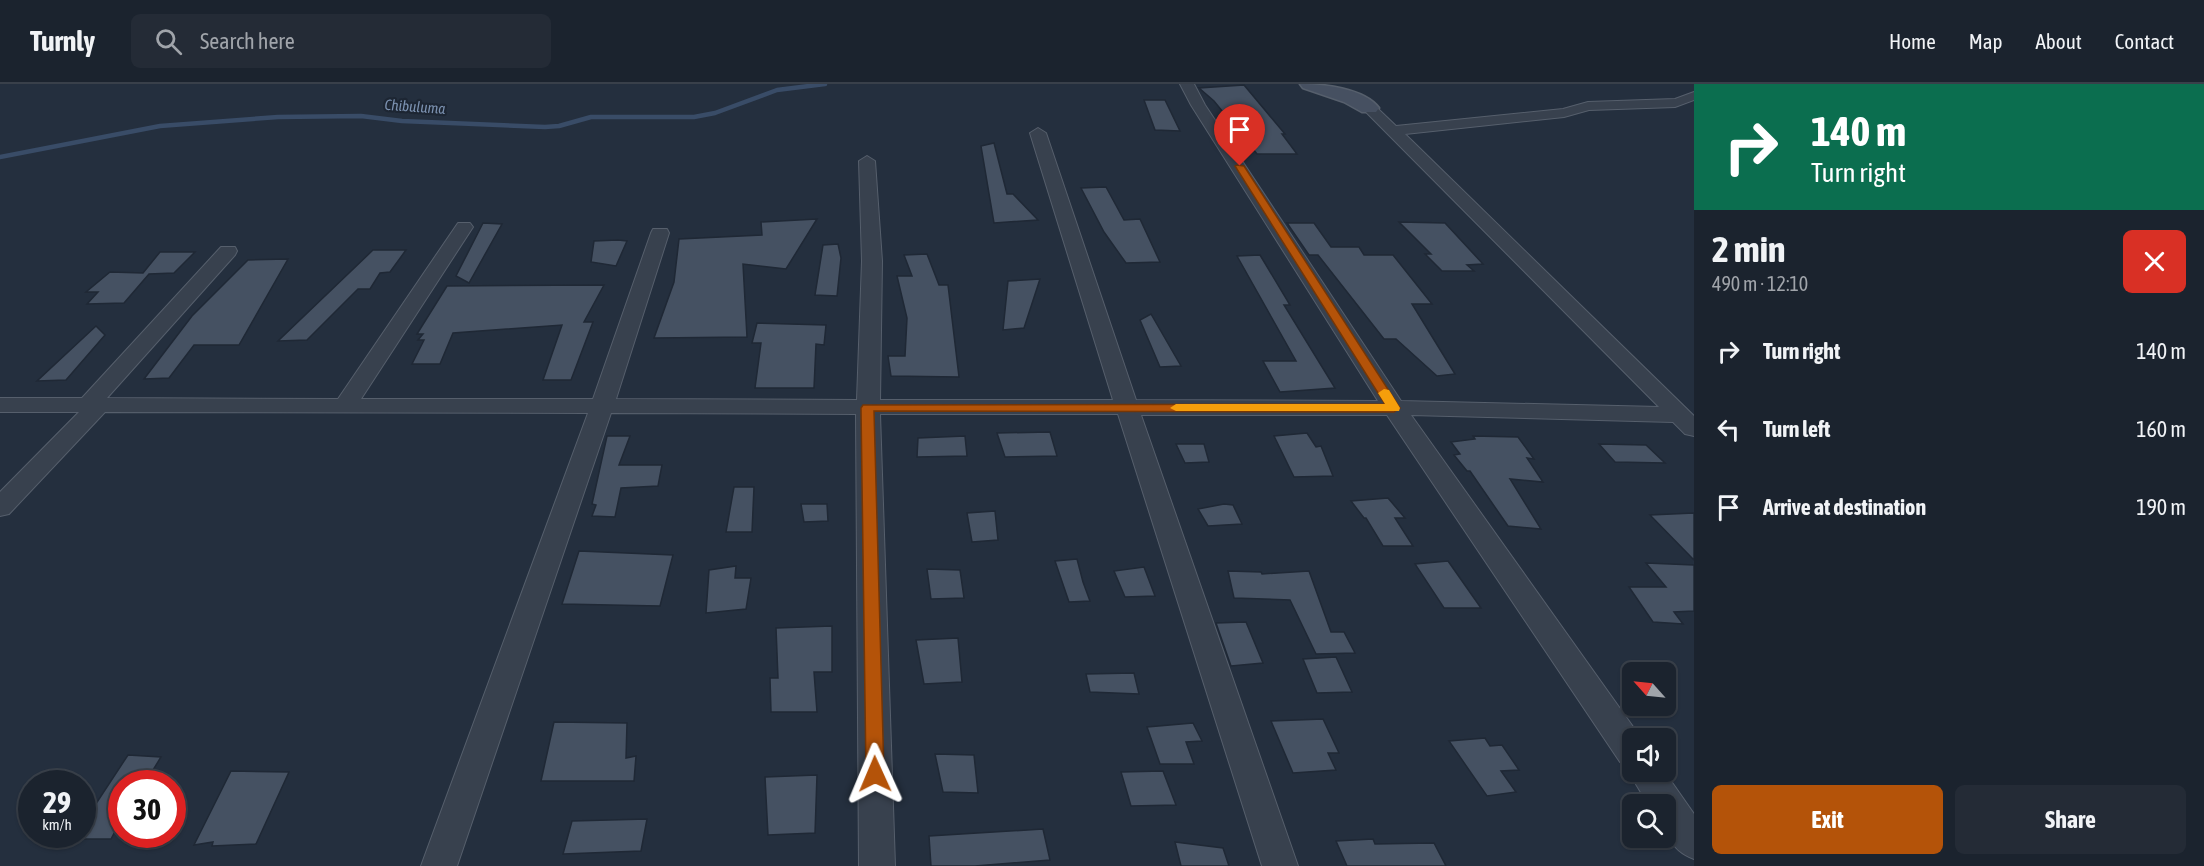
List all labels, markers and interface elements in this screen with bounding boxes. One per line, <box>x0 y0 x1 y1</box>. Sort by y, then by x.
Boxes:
search box <box>131 14 551 68</box>
text: Turnly <box>30 25 95 57</box>
icon: search <box>152 25 185 58</box>
text: Search here <box>200 28 295 54</box>
text: Home <box>1889 29 1936 53</box>
text: Map <box>1969 29 2003 53</box>
text: About <box>2036 29 2082 53</box>
text: Contact <box>2115 29 2174 53</box>
water label: Chibuluma <box>384 96 446 117</box>
pin <box>1214 104 1265 166</box>
text: 140 m <box>1811 107 1906 155</box>
icon: right <box>1712 108 1790 186</box>
icon: arrive <box>1223 113 1256 146</box>
text: Turn right <box>1811 157 1906 188</box>
text: 2 min <box>1712 228 1786 270</box>
button: close <box>2123 230 2186 293</box>
text: 490 m · 12:10 <box>1712 272 1808 295</box>
icon: right <box>1712 335 1745 368</box>
text: Turn right <box>1763 338 1840 364</box>
text: 140 m <box>2136 338 2186 364</box>
icon: left <box>1712 413 1745 446</box>
text: Turn left <box>1763 416 1830 442</box>
text: 160 m <box>2136 416 2186 442</box>
icon: arrive <box>1712 491 1745 524</box>
text: Arrive at destination <box>1763 494 1926 520</box>
text: 190 m <box>2136 494 2186 520</box>
north arrow <box>1622 662 1676 716</box>
map controls <box>1622 662 1676 848</box>
button: sound <box>1622 728 1676 782</box>
position arrow <box>843 742 907 806</box>
speed limit sign: 30 <box>108 770 186 848</box>
text: 29 <box>43 785 71 819</box>
button: Exit <box>1712 785 1943 854</box>
button: Share <box>1955 785 2186 854</box>
button: search <box>1622 794 1676 848</box>
text: km/h <box>42 816 72 833</box>

